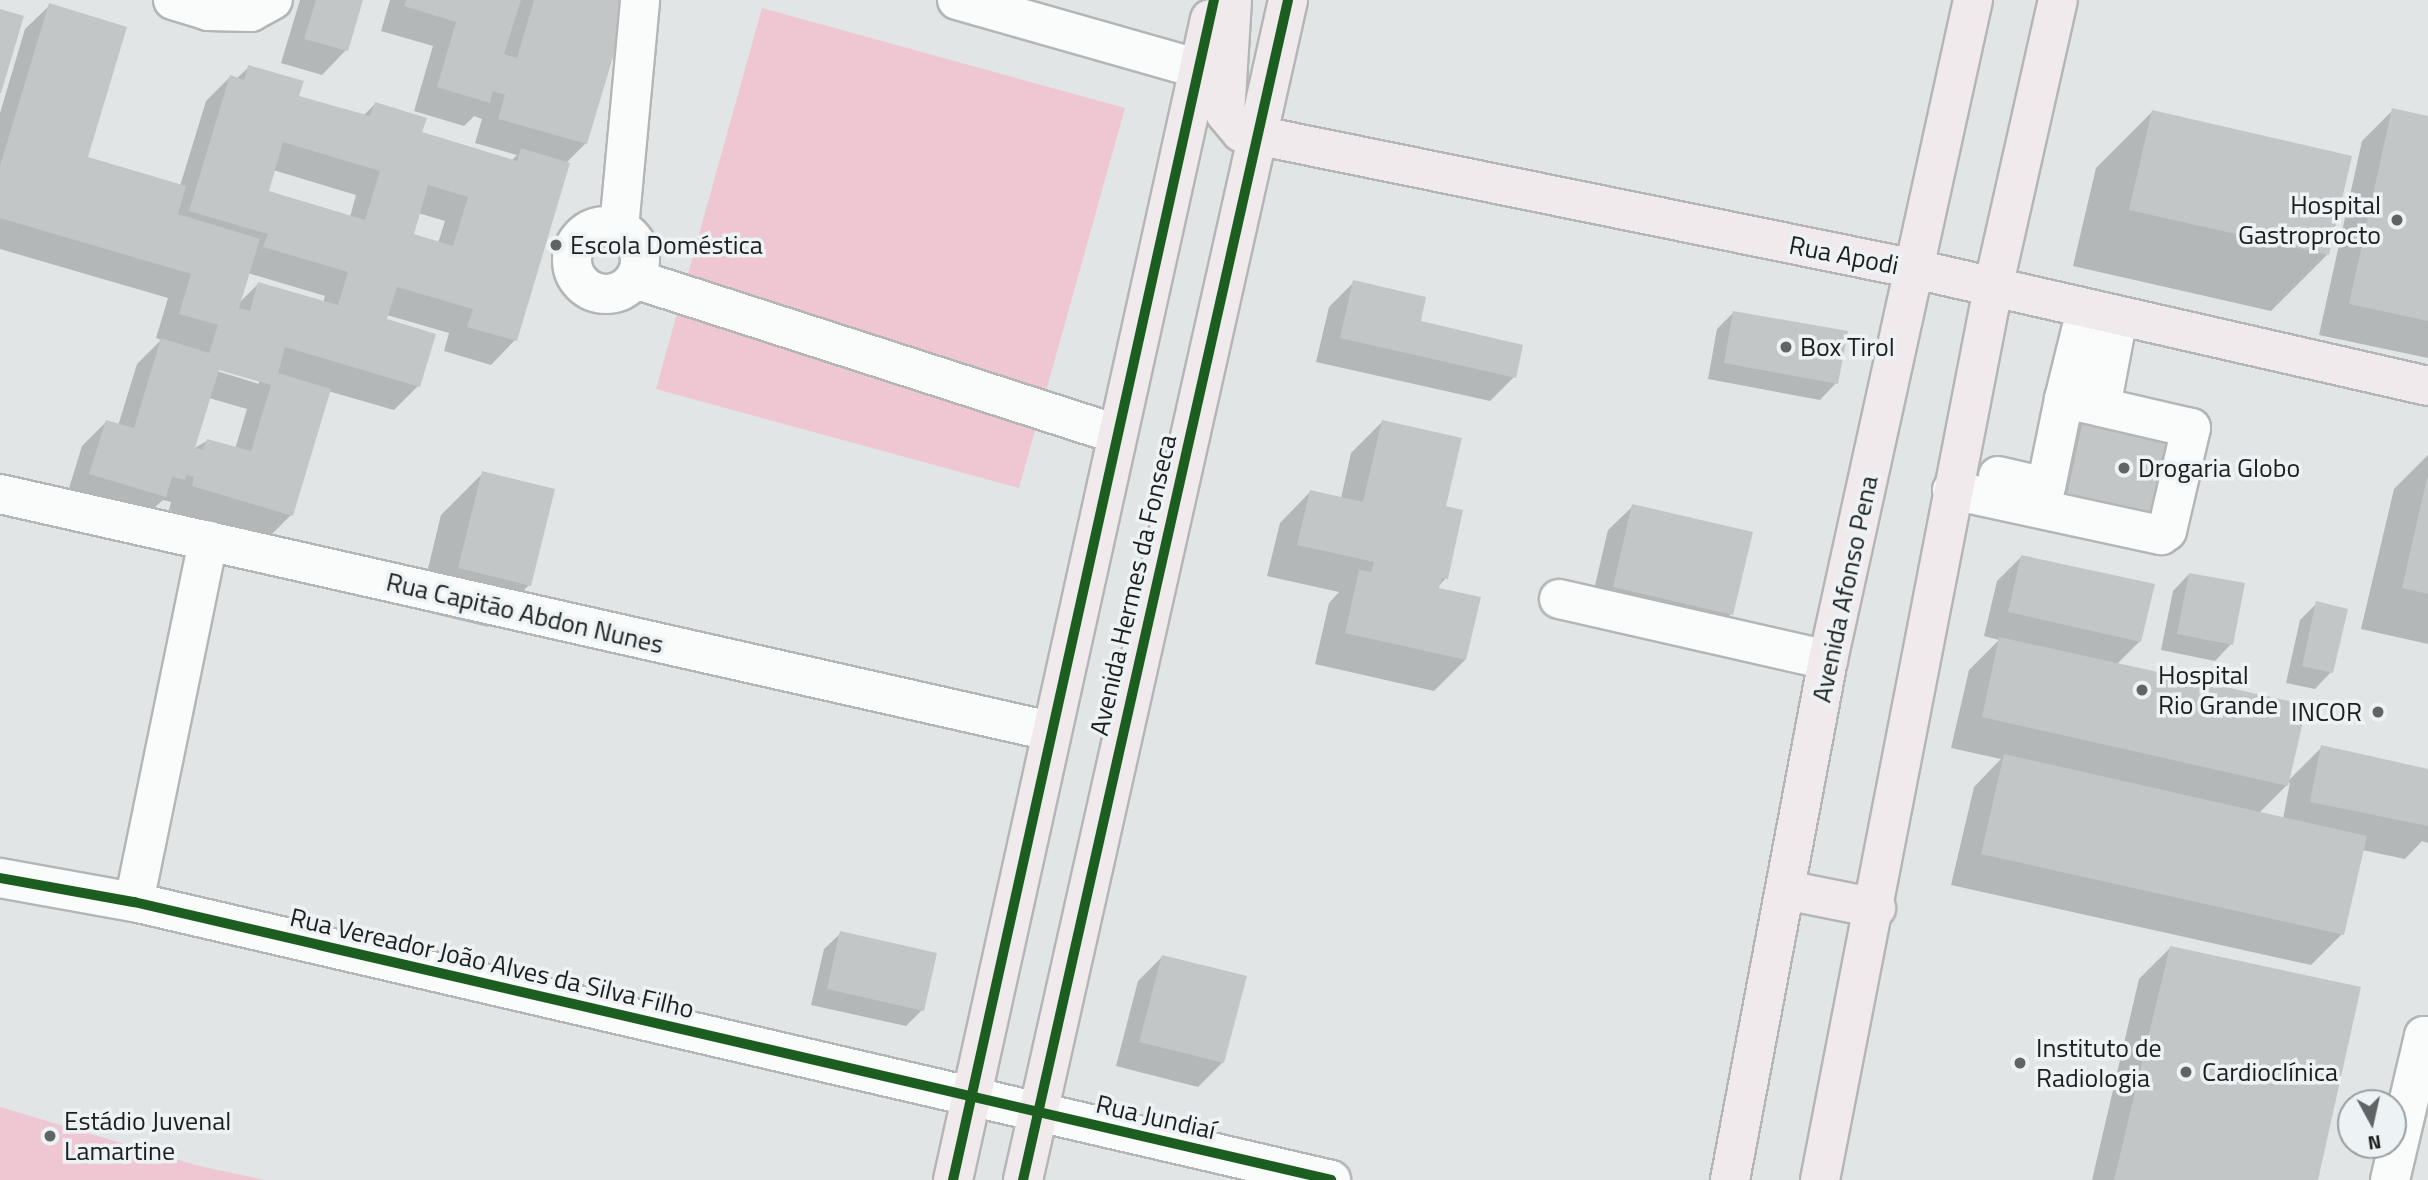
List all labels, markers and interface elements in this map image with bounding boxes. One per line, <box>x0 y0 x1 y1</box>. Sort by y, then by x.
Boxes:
place label: Hospital Gastroprocto <box>2238 189 2381 250</box>
marker: Hospital Gastroprocto <box>2387 210 2407 230</box>
place label: Escola Doméstica <box>570 229 763 261</box>
street label: Rua Apodi <box>1787 229 1901 281</box>
marker: Escola Doméstica <box>548 237 564 253</box>
place label: Box Tirol <box>1800 331 1895 363</box>
marker: Box Tirol <box>1778 339 1794 355</box>
street label: Avenida Hermes da Fonseca <box>1083 432 1183 738</box>
place label: Drogaria Globo <box>2138 452 2300 484</box>
marker: Drogaria Globo <box>2116 460 2132 476</box>
street label: Avenida Afonso Pena <box>1806 473 1884 705</box>
street label: Rua Capitão Abdon Nunes <box>383 566 667 660</box>
place label: Hospital Rio Grande <box>2158 659 2278 720</box>
marker: Hospital Rio Grande <box>2132 680 2152 700</box>
place label: INCOR <box>2291 696 2362 728</box>
marker: INCOR <box>2368 702 2388 722</box>
street label: Rua Vereador João Alves da Silva Filho <box>287 901 697 1025</box>
place label: Instituto de Radiologia <box>2036 1032 2162 1094</box>
marker: Instituto de Radiologia <box>2010 1053 2030 1073</box>
place label: Cardioclínica <box>2202 1056 2338 1088</box>
marker: Cardioclínica <box>2176 1062 2196 1082</box>
street label: Rua Jundiaí <box>1093 1088 1219 1146</box>
north arrow <box>2337 1089 2407 1159</box>
place label: Estádio Juvenal Lamartine <box>64 1105 231 1166</box>
marker: Estádio Juvenal Lamartine <box>42 1128 58 1144</box>
text: N <box>2366 1128 2383 1159</box>

